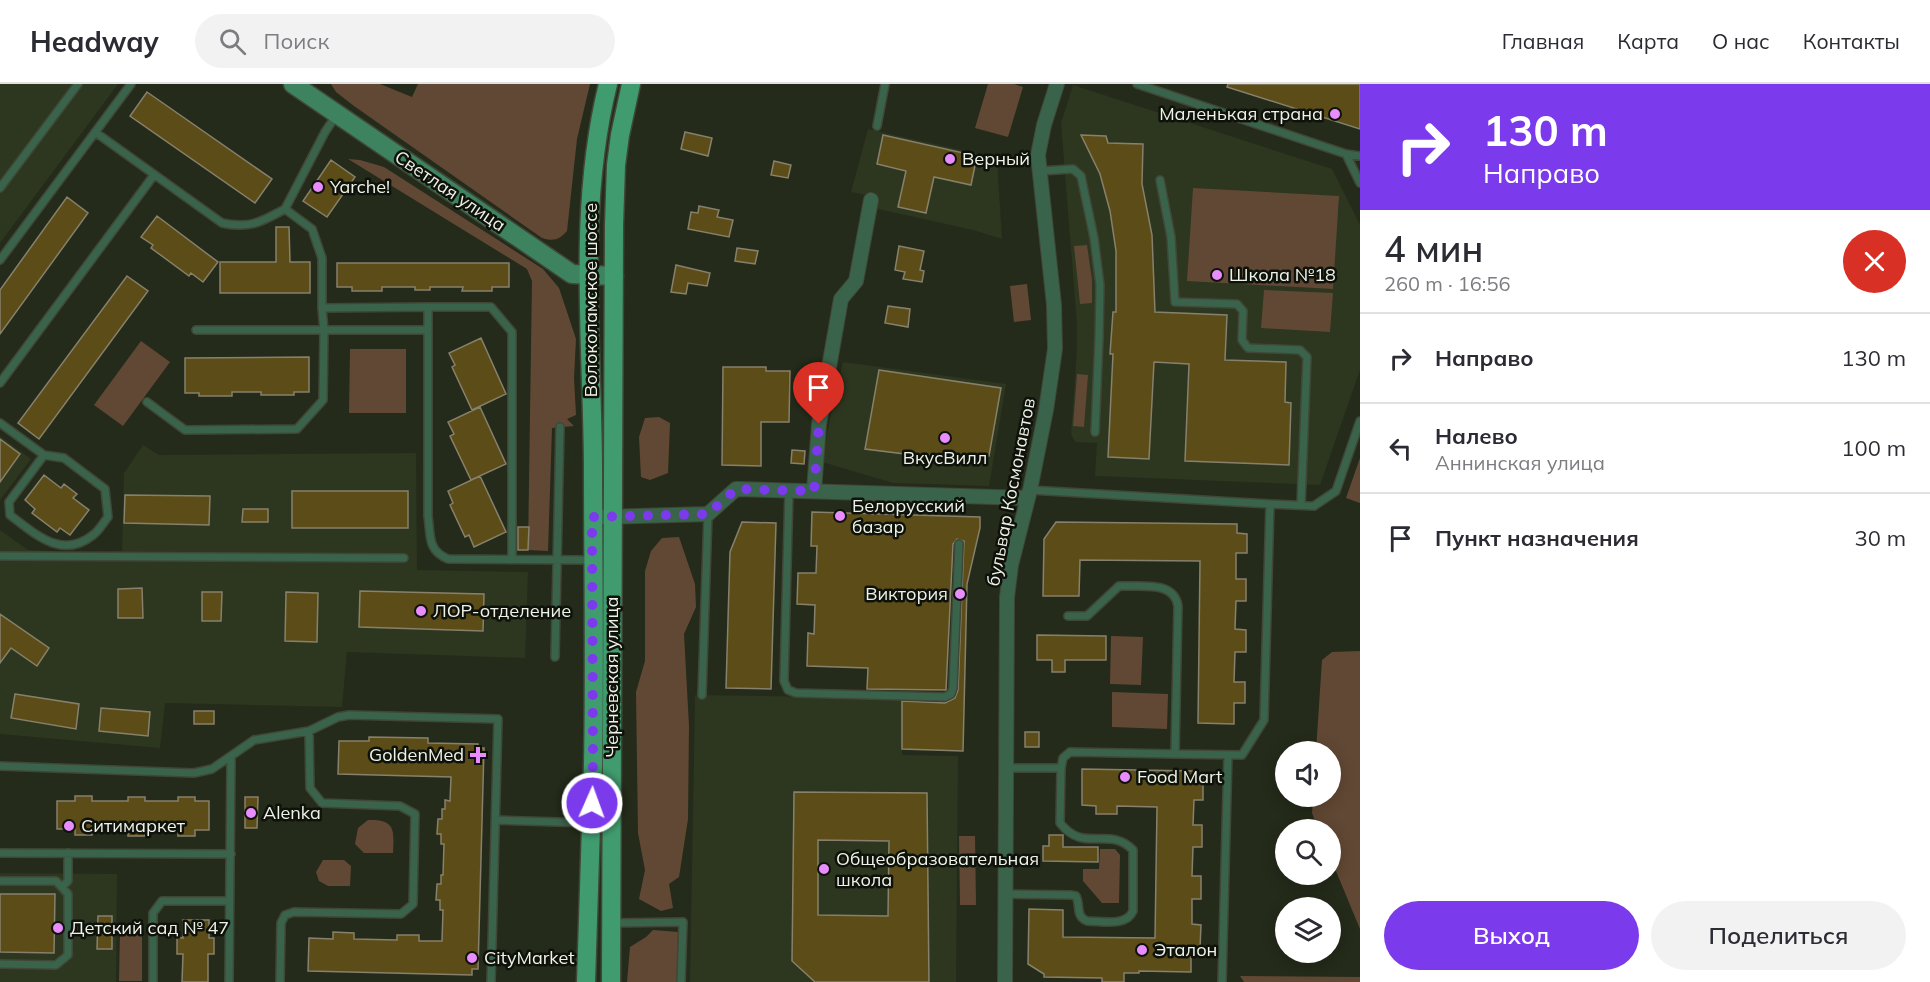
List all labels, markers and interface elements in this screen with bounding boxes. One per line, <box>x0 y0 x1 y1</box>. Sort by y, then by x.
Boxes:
search box <box>195 14 615 68</box>
text: Headway <box>30 24 159 59</box>
icon: search <box>216 25 249 58</box>
text: Поиск <box>264 27 329 55</box>
text: Главная <box>1502 28 1584 54</box>
text: Карта <box>1617 28 1679 54</box>
text: О нас <box>1712 28 1770 54</box>
text: Контакты <box>1803 28 1900 54</box>
place label: Маленькая страна <box>1159 102 1323 125</box>
text: 130 m <box>1483 104 1608 157</box>
marker: Маленькая страна <box>1328 107 1342 121</box>
icon: right <box>1384 108 1462 186</box>
street label: Светлая улица <box>390 145 510 236</box>
place label: Верный <box>962 147 1030 170</box>
marker: Верный <box>943 152 957 166</box>
text: Направо <box>1483 156 1600 190</box>
place label: Yarche! <box>329 175 390 198</box>
marker: Yarche! <box>311 180 325 194</box>
street label: Волоколамское шоссе <box>579 203 602 397</box>
text: 4 мин <box>1384 226 1483 271</box>
button: close <box>1843 230 1906 293</box>
place label: Школа №18 <box>1229 263 1336 286</box>
marker: Школа №18 <box>1210 268 1224 282</box>
text: 260 m · 16:56 <box>1384 271 1510 296</box>
icon: right <box>1384 342 1417 375</box>
text: Направо <box>1435 344 1533 372</box>
text: 130 m <box>1841 344 1906 372</box>
pin <box>793 362 844 424</box>
icon: arrive <box>802 371 835 404</box>
street label: бульвар Космонавтов <box>981 396 1040 588</box>
text: Налево <box>1435 422 1518 450</box>
marker: ВкусВилл <box>938 431 952 445</box>
icon: left <box>1384 432 1417 465</box>
text: 100 m <box>1841 434 1906 462</box>
place label: ВкусВилл <box>903 446 987 469</box>
text: Аннинская улица <box>1435 450 1605 475</box>
place label: Белорусский базар <box>852 494 965 538</box>
marker: Белорусский базар <box>833 509 847 523</box>
icon: arrive <box>1384 522 1417 555</box>
text: Пункт назначения <box>1435 524 1639 552</box>
text: 30 m <box>1855 524 1906 552</box>
place label: Виктория <box>865 582 948 605</box>
marker: Виктория <box>953 587 967 601</box>
street label: Черневская улица <box>600 597 623 757</box>
place label: ЛОР-отделение <box>433 599 571 622</box>
marker: ЛОР-отделение <box>414 604 428 618</box>
map controls <box>1275 741 1341 963</box>
button: sound <box>1275 741 1341 807</box>
place label: GoldenMed <box>369 743 464 766</box>
marker: GoldenMed <box>469 746 487 764</box>
place label: Food Mart <box>1137 765 1222 788</box>
marker: Food Mart <box>1118 770 1132 784</box>
position arrow <box>560 771 624 835</box>
place label: Alenka <box>263 801 321 824</box>
marker: Alenka <box>244 806 258 820</box>
place label: Ситимаркет <box>81 814 186 837</box>
marker: Ситимаркет <box>62 819 76 833</box>
button: search <box>1275 819 1341 885</box>
place label: Общеобразовательная школа <box>836 847 1039 891</box>
marker: Общеобразовательная школа <box>817 862 831 876</box>
button: layers <box>1275 897 1341 963</box>
button: Выход <box>1384 901 1639 970</box>
button: Поделиться <box>1651 901 1906 970</box>
place label: Детский сад № 47 <box>70 916 229 939</box>
marker: Детский сад № 47 <box>51 921 65 935</box>
place label: Эталон <box>1154 938 1217 961</box>
marker: Эталон <box>1135 943 1149 957</box>
place label: CityMarket <box>484 946 574 969</box>
marker: CityMarket <box>465 951 479 965</box>

